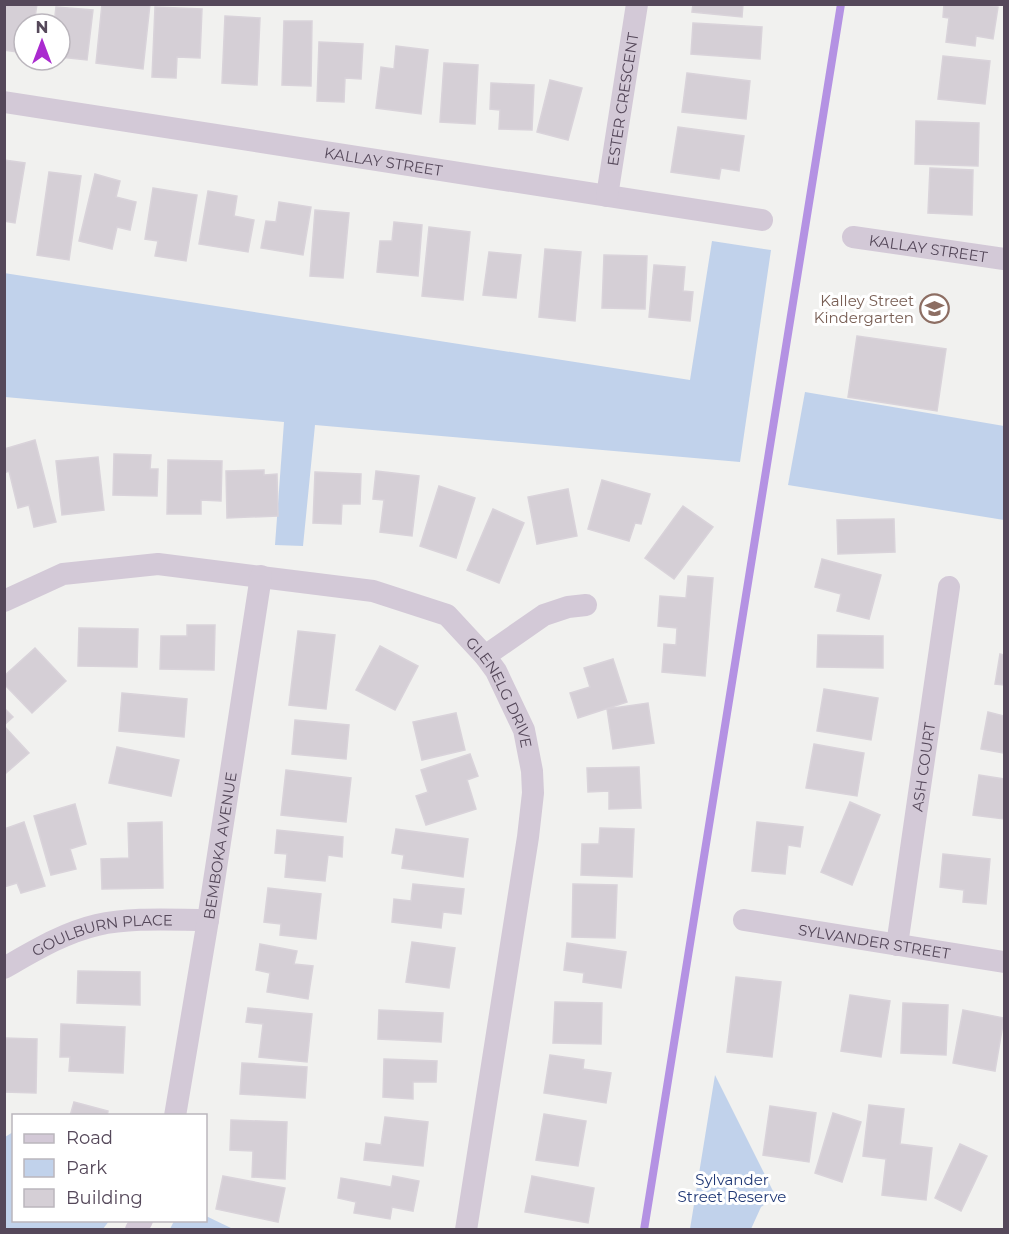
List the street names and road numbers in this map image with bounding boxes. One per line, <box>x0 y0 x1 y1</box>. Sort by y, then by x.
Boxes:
street label: ESTER CRESCENT <box>602 31 642 167</box>
street label: KALLAY STREET <box>323 142 444 180</box>
street label: KALLAY STREET <box>868 230 989 266</box>
street label: GLENELG DRIVE <box>462 633 537 749</box>
street label: ASH COURT <box>907 721 939 813</box>
street label: BEMBOKA AVENUE <box>199 770 240 921</box>
street label: GOULBURN PLACE <box>28 910 173 960</box>
street label: SYLVANDER STREET <box>797 919 952 963</box>

